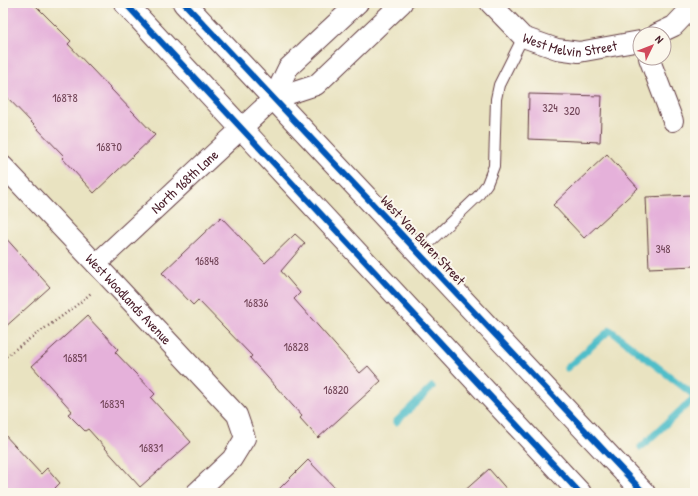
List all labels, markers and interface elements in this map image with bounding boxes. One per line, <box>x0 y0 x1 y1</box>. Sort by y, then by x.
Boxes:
north arrow <box>632 26 672 66</box>
street label: West Melvin Street <box>520 28 619 61</box>
text: N <box>652 32 667 46</box>
house number: 16878 <box>52 89 78 106</box>
house number: 324 <box>542 99 558 116</box>
house number: 320 <box>564 102 580 119</box>
house number: 16870 <box>96 138 122 155</box>
street label: North 168th Lane <box>146 145 222 217</box>
street label: West Van Buren Street <box>377 191 470 289</box>
house number: 348 <box>655 240 671 257</box>
street label: West Woodlands Avenue <box>82 249 177 349</box>
house number: 16848 <box>195 252 219 269</box>
house number: 16836 <box>244 294 268 311</box>
house number: 16828 <box>283 338 309 355</box>
house number: 16851 <box>63 349 87 366</box>
house number: 16820 <box>323 381 349 398</box>
house number: 16839 <box>100 395 125 412</box>
house number: 16831 <box>139 439 163 456</box>

